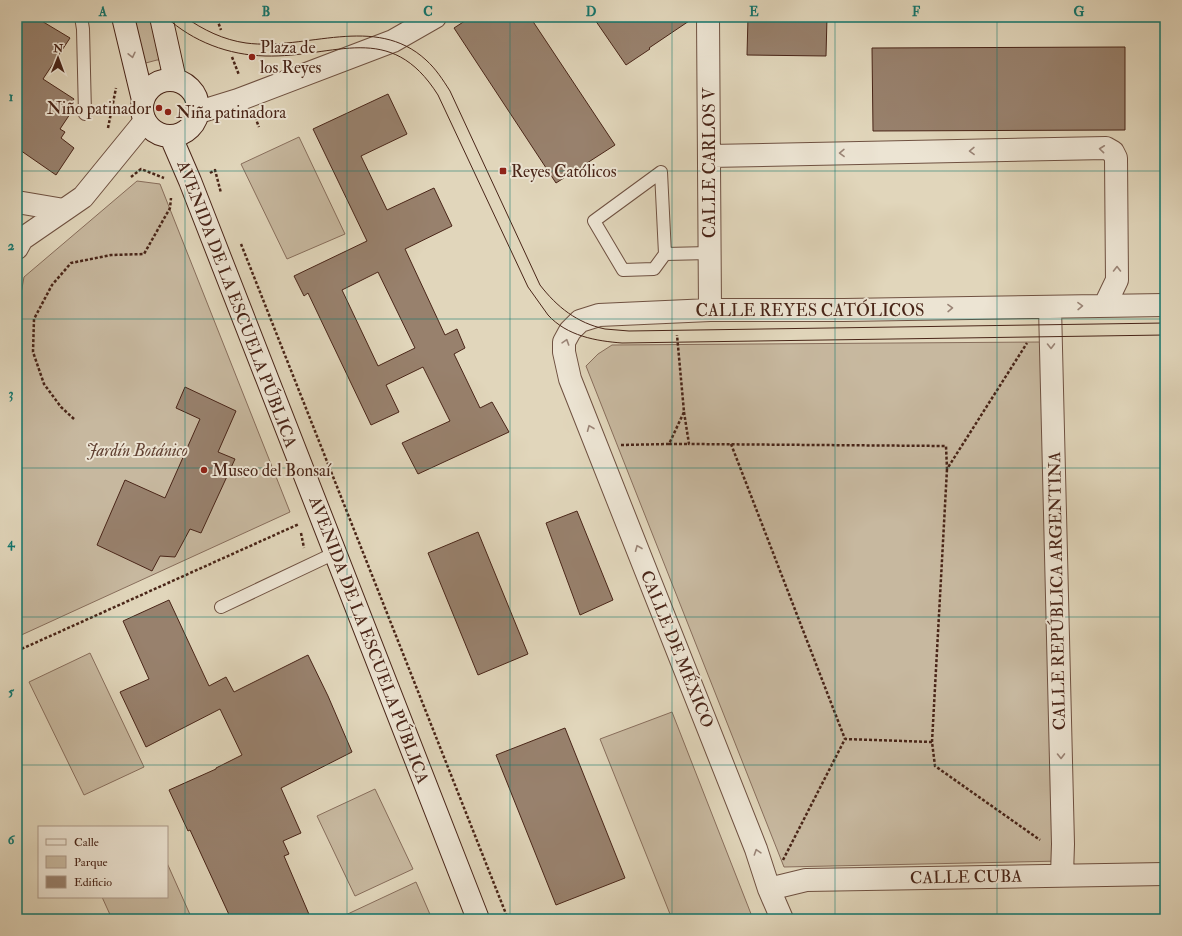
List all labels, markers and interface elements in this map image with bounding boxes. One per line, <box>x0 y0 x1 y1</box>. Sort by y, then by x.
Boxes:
text: A <box>98 4 108 20</box>
text: B <box>262 4 270 20</box>
text: C <box>423 4 433 20</box>
text: D <box>586 4 597 20</box>
text: E <box>749 4 759 20</box>
text: F <box>912 4 921 20</box>
text: G <box>1074 4 1085 20</box>
place label: Plaza de los Reyes <box>260 37 321 79</box>
north arrow <box>38 38 78 78</box>
text: N <box>52 42 64 55</box>
one-way arrow <box>127 52 135 58</box>
marker: Plaza de los Reyes <box>247 52 257 62</box>
street label: CALLE CARLOS V <box>699 87 720 238</box>
text: 1 <box>9 89 14 105</box>
place label: Niño patinador <box>47 98 152 120</box>
place label: Niña patinadora <box>176 102 287 124</box>
marker: Niño patinador <box>154 103 164 113</box>
marker: Niña patinadora <box>163 107 173 117</box>
one-way arrow <box>1098 144 1105 153</box>
one-way arrow <box>969 146 975 155</box>
one-way arrow <box>839 149 845 157</box>
street label: AVENIDA DE LA ESCUELA PÚBLICA <box>172 156 303 451</box>
place label: Reyes Católicos <box>511 161 617 183</box>
marker: Reyes Católicos <box>498 166 508 176</box>
text: 2 <box>8 238 15 254</box>
one-way arrow <box>1113 266 1121 272</box>
street label: CALLE REYES CATÓLICOS <box>695 299 925 321</box>
one-way arrow <box>1077 302 1083 310</box>
one-way arrow <box>947 304 953 313</box>
one-way arrow <box>561 338 570 345</box>
one-way arrow <box>1047 343 1055 349</box>
text: 3 <box>9 386 14 402</box>
one-way arrow <box>586 424 594 431</box>
park label: Jardín Botánico <box>86 440 188 461</box>
street label: CALLE REPÚBLICA ARGENTINA <box>1043 451 1070 731</box>
place label: Museo del Bonsaí <box>212 460 332 481</box>
marker: Museo del Bonsaí <box>199 465 209 475</box>
street label: AVENIDA DE LA ESCUELA PÚBLICA <box>304 492 435 787</box>
text: 4 <box>6 535 15 551</box>
one-way arrow <box>634 545 642 552</box>
street label: CALLE DE MÉXICO <box>636 567 719 731</box>
text: 5 <box>8 684 14 700</box>
one-way arrow <box>1057 753 1065 759</box>
legend <box>38 826 168 898</box>
text: 6 <box>8 832 16 848</box>
text: Calle <box>74 835 99 850</box>
one-way arrow <box>753 848 762 855</box>
text: Parque <box>74 855 108 870</box>
street label: CALLE CUBA <box>910 866 1023 888</box>
text: Edificio <box>74 875 112 890</box>

